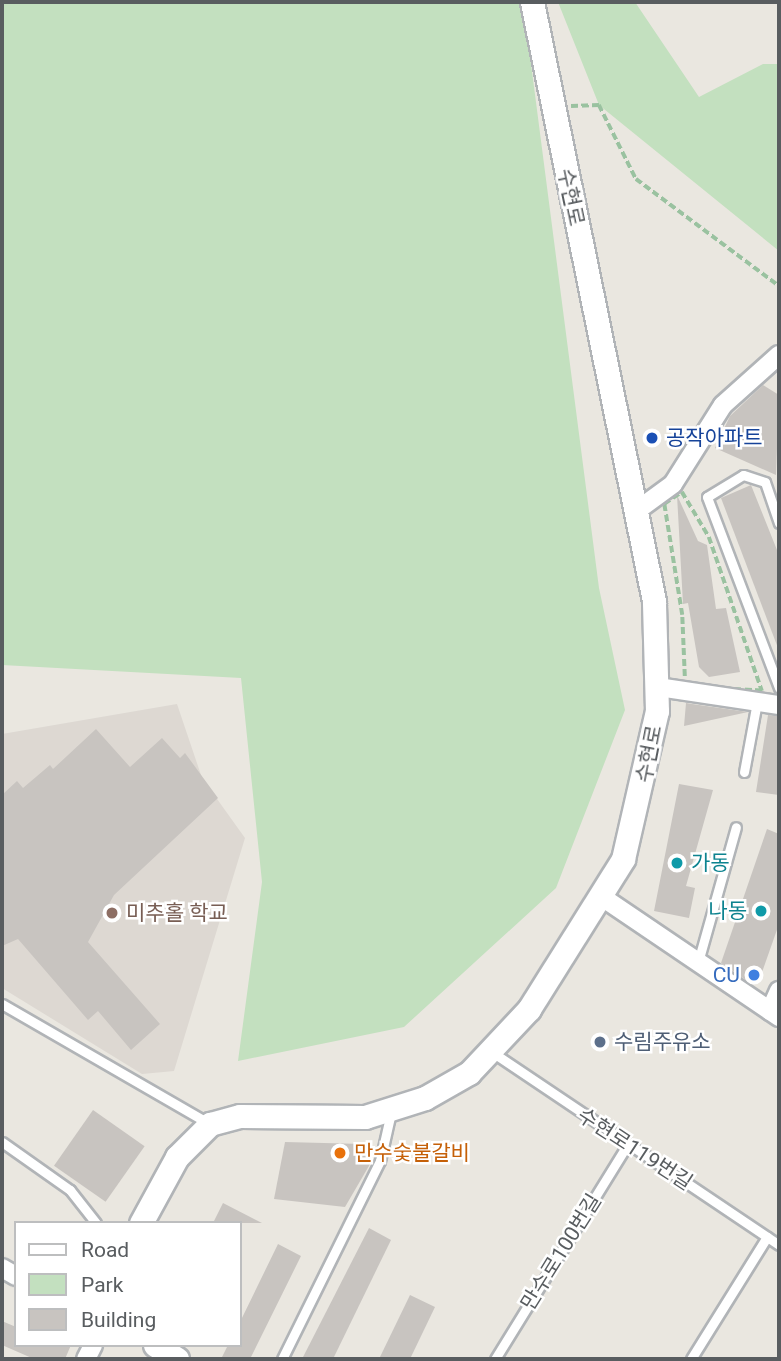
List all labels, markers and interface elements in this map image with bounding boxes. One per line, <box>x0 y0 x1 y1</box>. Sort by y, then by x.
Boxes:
street label: 수현로 <box>553 166 589 228</box>
place label: 공작아파트 <box>666 425 763 451</box>
marker: 공작아파트 <box>644 430 660 446</box>
street label: 수현로 <box>631 723 667 785</box>
place label: 가동 <box>691 850 730 876</box>
marker: 가동 <box>669 855 685 871</box>
place label: 나동 <box>708 898 747 924</box>
place label: 미추홀 학교 <box>126 900 228 926</box>
marker: 나동 <box>753 903 769 919</box>
marker: 미추홀 학교 <box>104 905 120 921</box>
place label: CU <box>713 962 740 988</box>
marker: CU <box>746 967 762 983</box>
place label: 수림주유소 <box>614 1029 711 1055</box>
marker: 수림주유소 <box>592 1034 608 1050</box>
street label: 수현로119번길 <box>573 1102 697 1196</box>
place label: 만수숯불갈비 <box>354 1140 470 1166</box>
marker: 만수숯불갈비 <box>332 1145 348 1161</box>
street label: 만수로100번길 <box>515 1189 607 1315</box>
legend <box>14 1221 242 1347</box>
text: Road <box>81 1238 129 1262</box>
text: Park <box>81 1273 123 1297</box>
text: Building <box>81 1308 156 1332</box>

